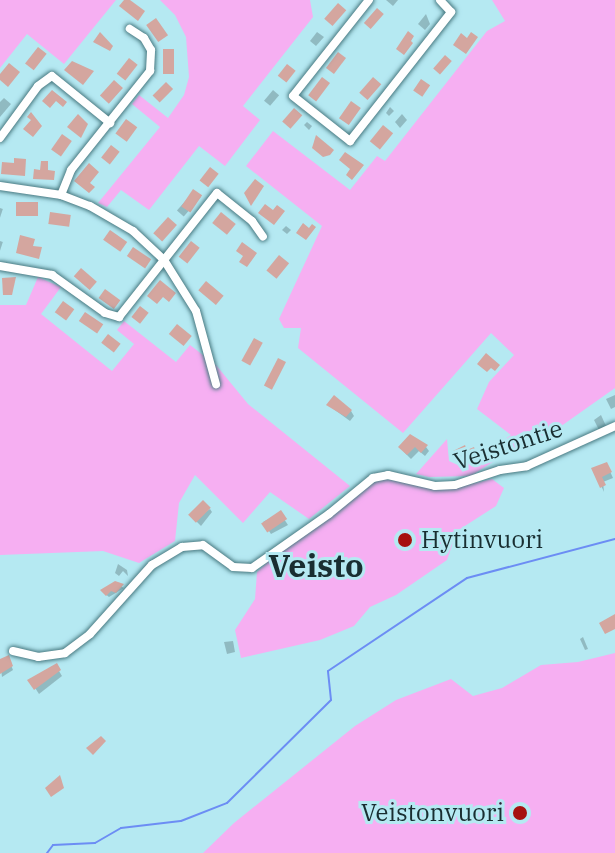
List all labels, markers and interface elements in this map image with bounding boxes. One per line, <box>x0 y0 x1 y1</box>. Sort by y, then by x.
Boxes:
street label: Veistontie <box>450 414 566 476</box>
place label: Hytinvuori <box>421 526 543 554</box>
marker: Hytinvuori <box>396 531 414 549</box>
district label: Veisto <box>268 546 364 584</box>
place label: Veistonvuori <box>361 799 504 827</box>
marker: Veistonvuori <box>511 804 529 822</box>

